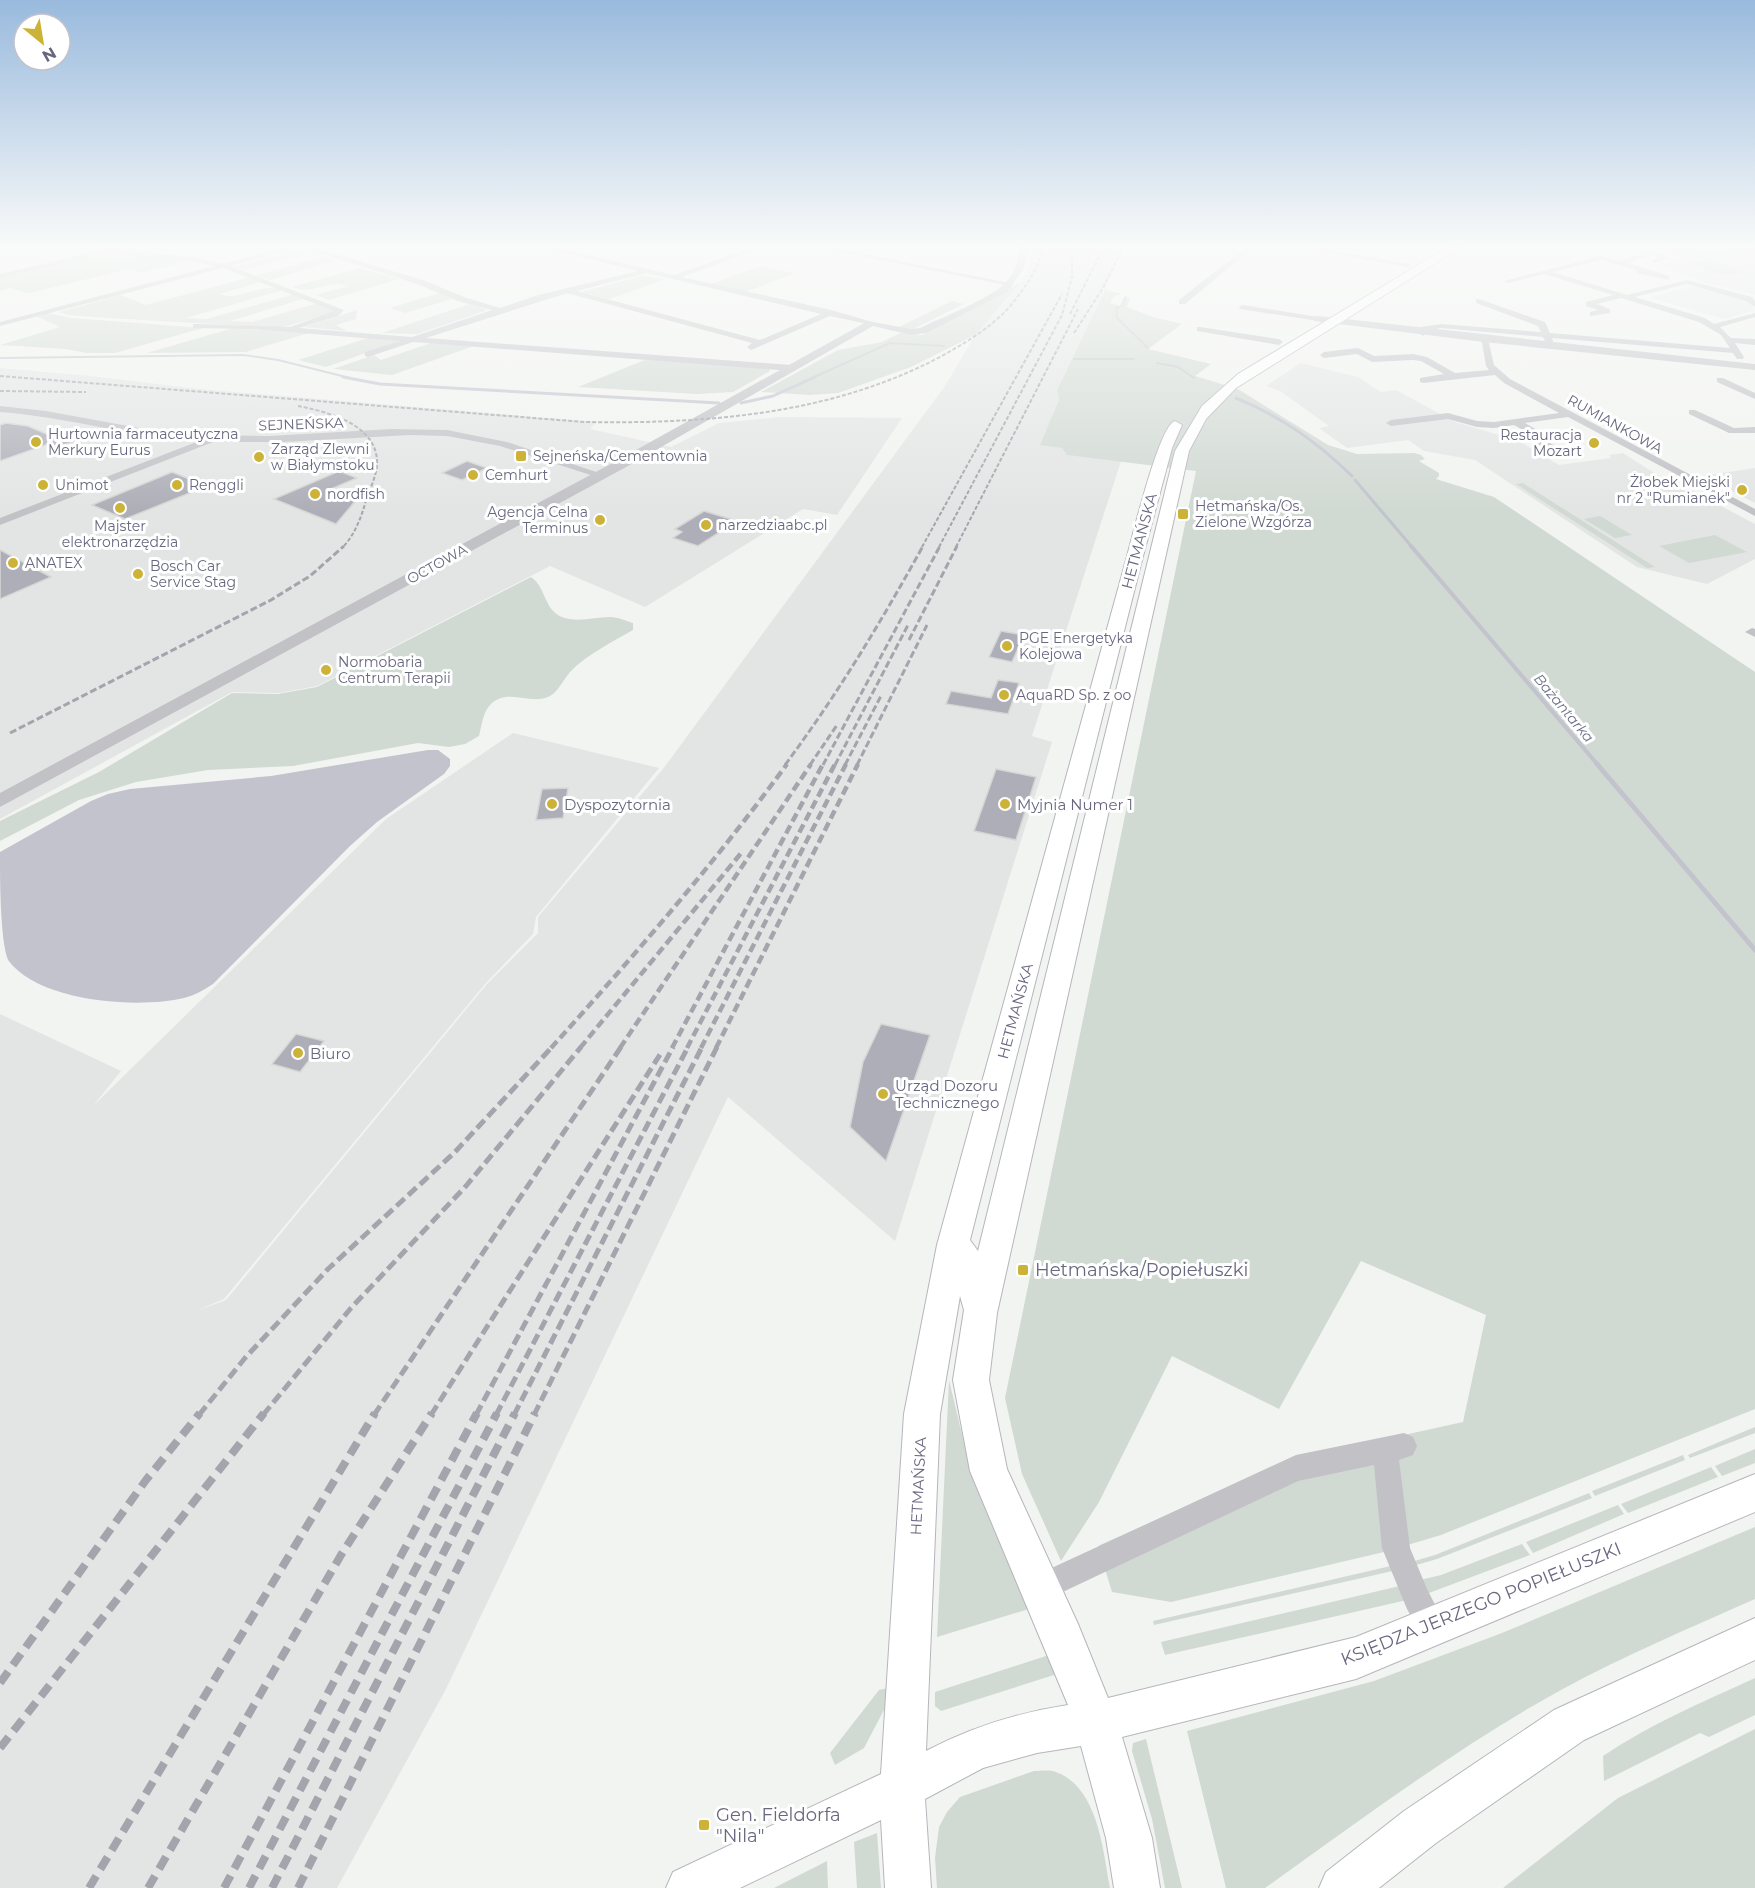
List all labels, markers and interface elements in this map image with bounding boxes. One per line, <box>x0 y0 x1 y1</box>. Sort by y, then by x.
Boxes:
north arrow <box>12 12 72 72</box>
text: N <box>39 43 60 66</box>
street label: RUMIANKOWA <box>1564 390 1667 458</box>
street label: SEJNEŃSKA <box>258 413 345 434</box>
place label: Hurtownia farmaceutyczna Merkury Eurus <box>48 425 238 459</box>
place label: Restauracja Mozart <box>1500 426 1582 460</box>
marker: Hurtownia farmaceutyczna Merkury Eurus <box>29 435 43 449</box>
marker: Restauracja Mozart <box>1587 436 1601 450</box>
place label: Zarząd Zlewni w Białymstoku <box>271 440 375 474</box>
place label: Sejneńska/Cementownia <box>533 447 708 465</box>
marker: Sejneńska/Cementownia <box>514 449 528 463</box>
marker: Zarząd Zlewni w Białymstoku <box>252 450 266 464</box>
place label: Cemhurt <box>485 466 549 484</box>
marker: Cemhurt <box>466 468 480 482</box>
place label: Żłobek Miejski nr 2 "Rumianek" <box>1616 473 1730 507</box>
place label: Unimot <box>55 476 109 494</box>
place label: Renggli <box>189 476 244 494</box>
marker: Unimot <box>36 478 50 492</box>
marker: Renggli <box>170 478 184 492</box>
marker: Żłobek Miejski nr 2 "Rumianek" <box>1735 483 1749 497</box>
place label: nordfish <box>327 485 385 503</box>
marker: nordfish <box>308 487 322 501</box>
street label: HETMAŃSKA <box>1117 491 1161 591</box>
place label: Hetmańska/Os. Zielone Wzgórza <box>1195 497 1312 531</box>
marker: Majster elektronarzędzia <box>113 501 127 515</box>
place label: Agencja Celna Terminus <box>487 503 588 537</box>
marker: Hetmańska/Os. Zielone Wzgórza <box>1176 507 1190 521</box>
marker: Agencja Celna Terminus <box>593 513 607 527</box>
place label: narzedziaabc.pl <box>718 516 828 534</box>
place label: Majster elektronarzędzia <box>62 517 178 551</box>
marker: narzedziaabc.pl <box>699 518 713 532</box>
street label: OCTOWA <box>404 540 471 588</box>
place label: ANATEX <box>25 554 82 572</box>
marker: ANATEX <box>6 556 20 570</box>
place label: Bosch Car Service Stag <box>150 557 236 591</box>
marker: Bosch Car Service Stag <box>131 567 145 581</box>
place label: PGE Energetyka Kolejowa <box>1019 629 1133 663</box>
marker: PGE Energetyka Kolejowa <box>1000 639 1014 653</box>
place label: Normobaria Centrum Terapii <box>338 653 451 687</box>
marker: Normobaria Centrum Terapii <box>319 663 333 677</box>
water label: Bażantarka <box>1530 670 1598 746</box>
place label: AquaRD Sp. z oo <box>1016 686 1132 704</box>
marker: AquaRD Sp. z oo <box>997 688 1011 702</box>
place label: Dyspozytornia <box>564 795 671 814</box>
place label: Myjnia Numer 1 <box>1017 795 1133 814</box>
marker: Dyspozytornia <box>545 797 559 811</box>
marker: Myjnia Numer 1 <box>998 797 1012 811</box>
street label: HETMAŃSKA <box>993 961 1037 1061</box>
place label: Biuro <box>310 1044 351 1063</box>
marker: Biuro <box>291 1046 305 1060</box>
place label: Urząd Dozoru Technicznego <box>895 1076 999 1112</box>
marker: Urząd Dozoru Technicznego <box>876 1087 890 1101</box>
place label: Hetmańska/Popiełuszki <box>1035 1259 1248 1281</box>
marker: Hetmańska/Popiełuszki <box>1016 1263 1030 1277</box>
street label: HETMAŃSKA <box>906 1436 930 1536</box>
street label: KSIĘDZA JERZEGO POPIEŁUSZKI <box>1338 1537 1624 1671</box>
place label: Gen. Fieldorfa "Nila" <box>716 1804 841 1847</box>
marker: Gen. Fieldorfa "Nila" <box>697 1818 711 1832</box>

